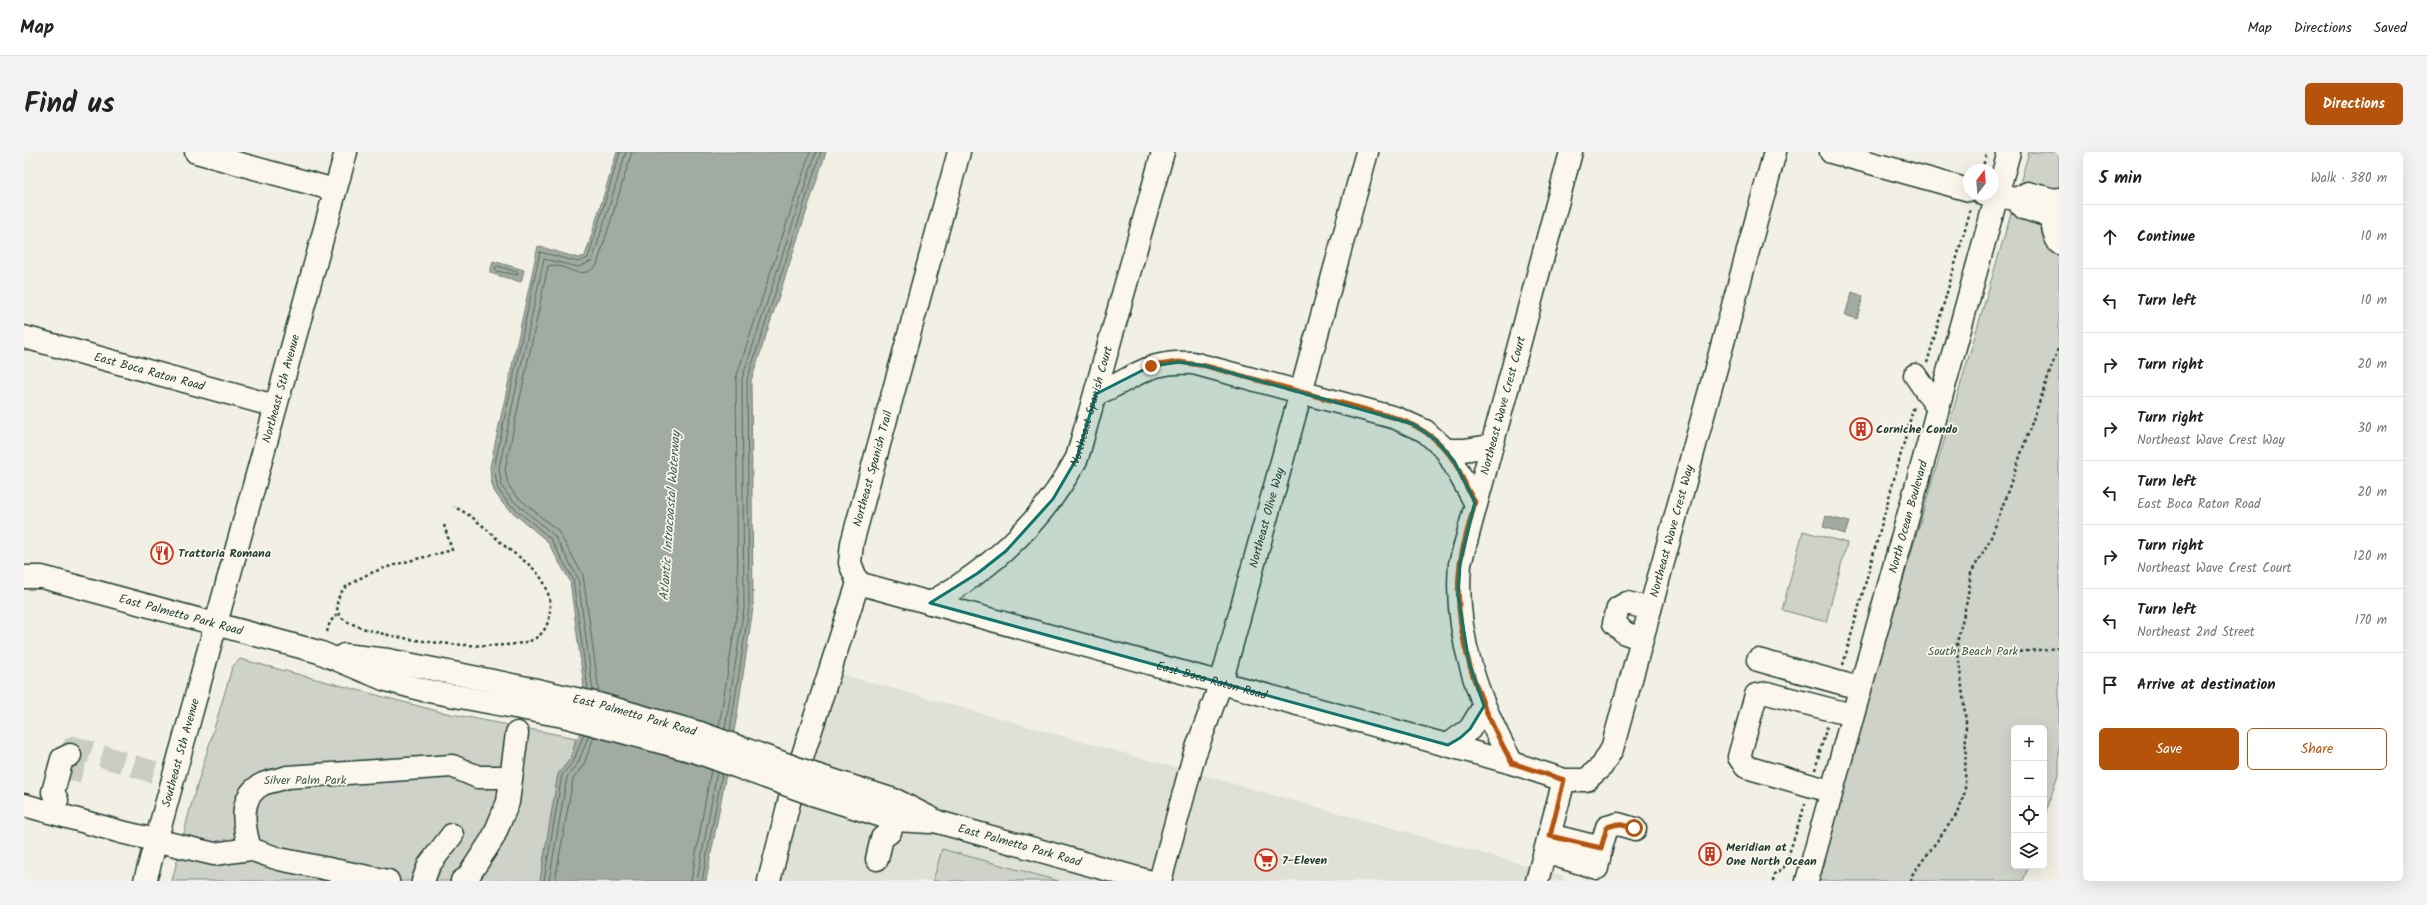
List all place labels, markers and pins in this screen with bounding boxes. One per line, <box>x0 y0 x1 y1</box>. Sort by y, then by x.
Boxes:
building icon: Corniche Condo <box>1848 416 1874 442</box>
place label: Corniche Condo <box>1876 420 1958 439</box>
restaurant icon: Trattoria Romana <box>149 540 175 566</box>
place label: Trattoria Romana <box>178 544 271 563</box>
place label: Meridian at One North Ocean <box>1726 838 1817 871</box>
building icon: Meridian at One North Ocean <box>1697 841 1723 867</box>
supermarket icon: 7-Eleven <box>1253 847 1279 873</box>
place label: 7-Eleven <box>1282 851 1328 870</box>

